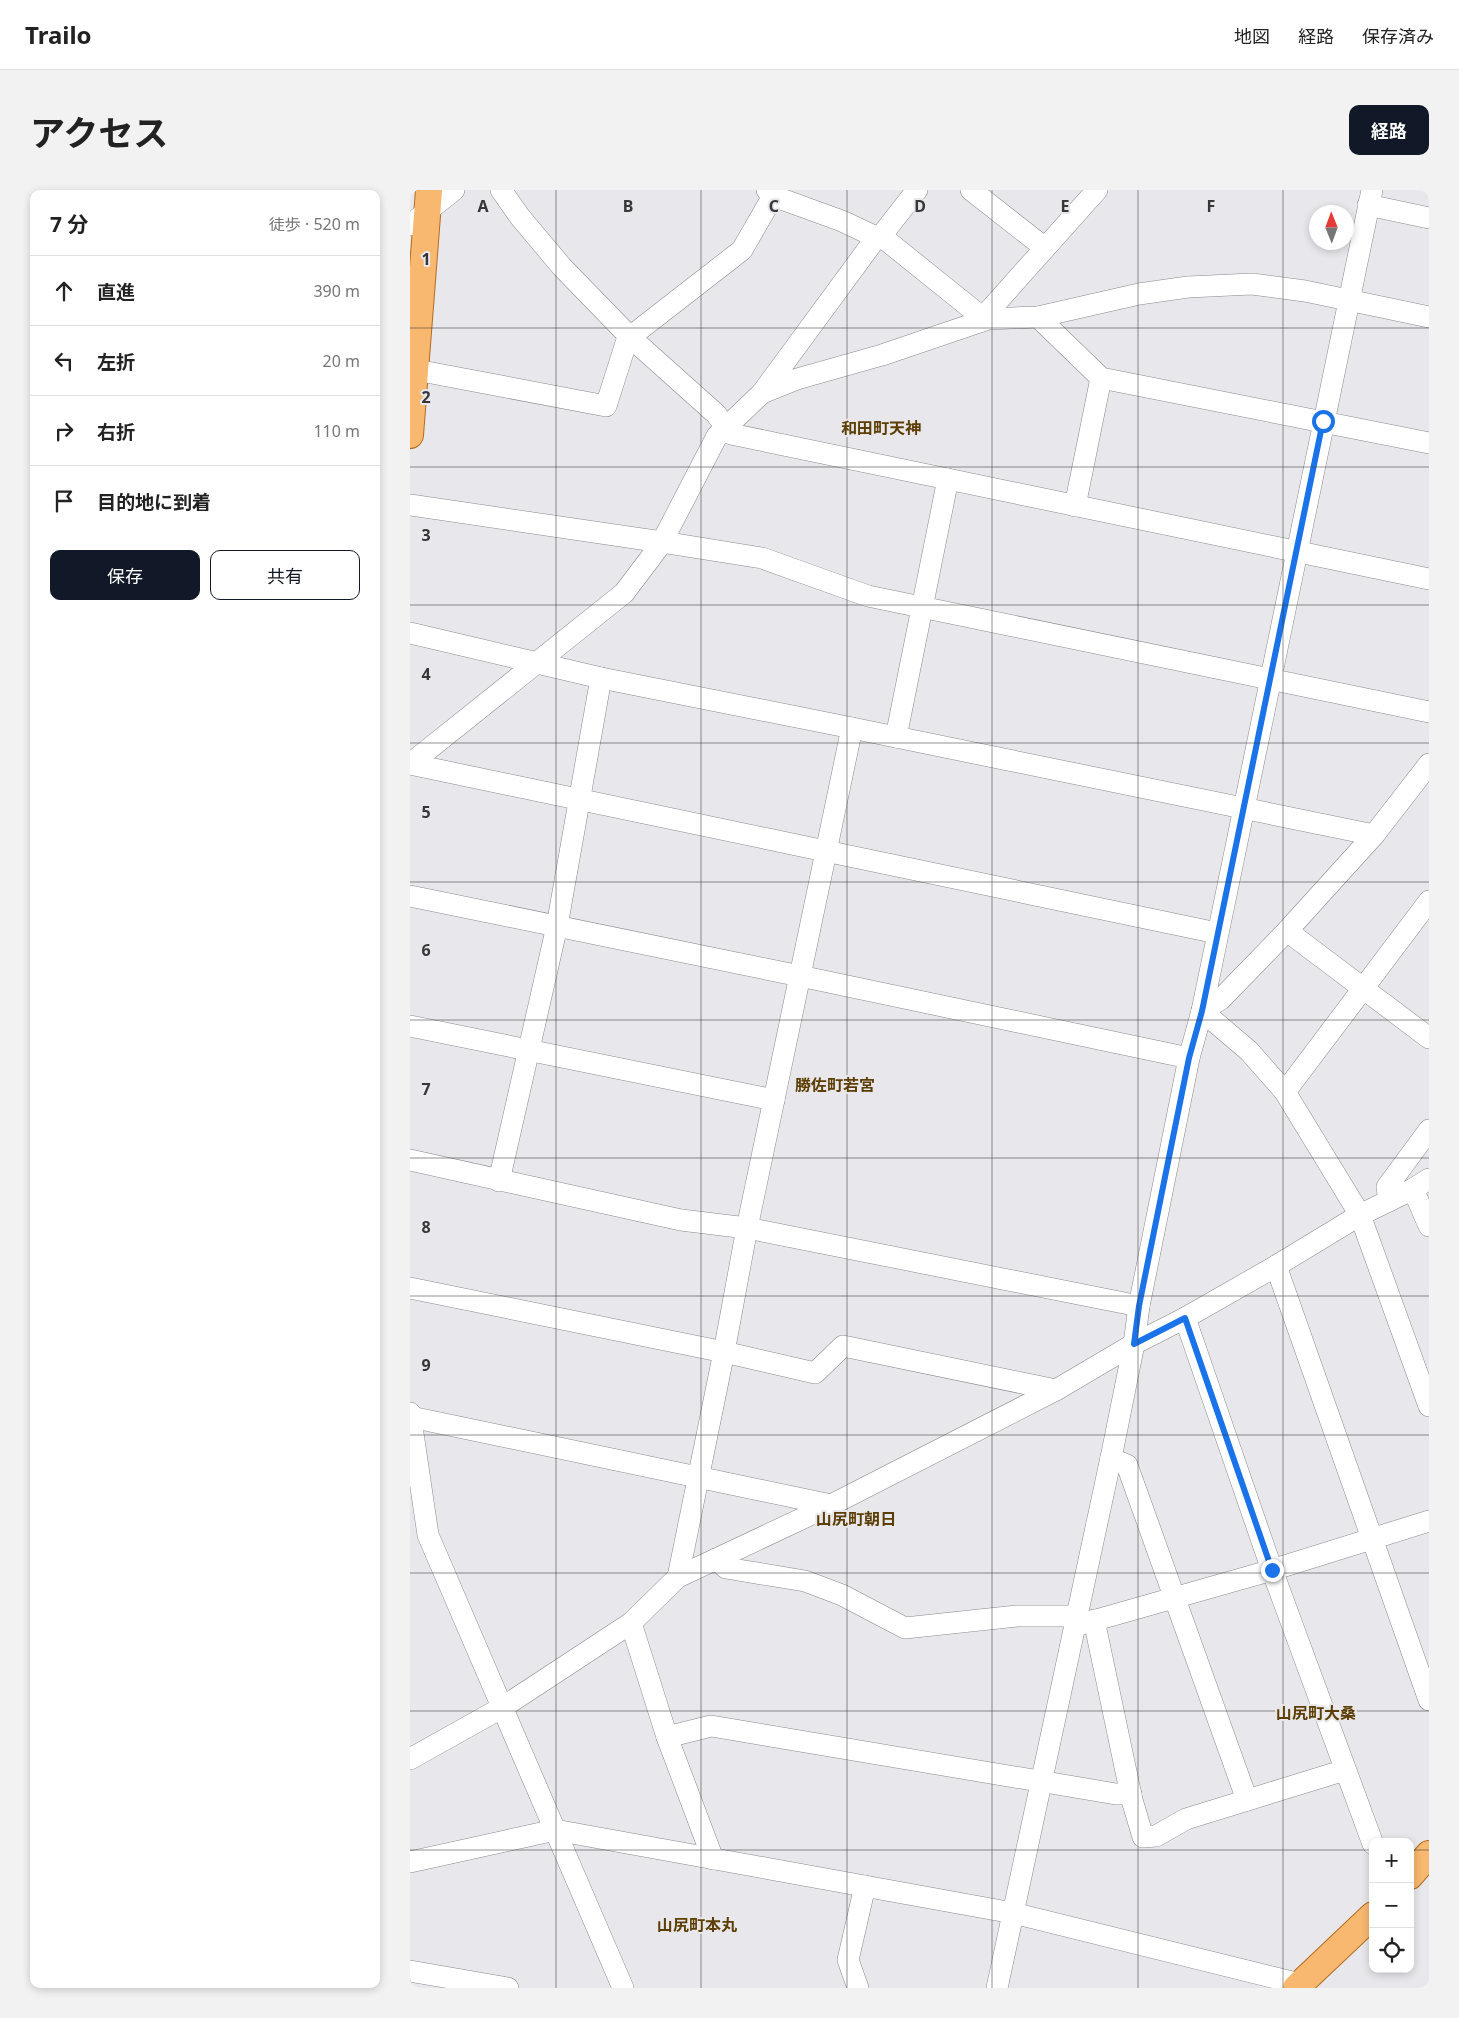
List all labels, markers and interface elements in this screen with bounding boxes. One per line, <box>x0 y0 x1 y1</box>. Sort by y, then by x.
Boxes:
text: Trailo <box>25 18 92 51</box>
text: 地図 <box>1234 24 1270 48</box>
text: 経路 <box>1298 24 1334 48</box>
text: 保存済み <box>1362 24 1434 48</box>
button: 経路 <box>1349 105 1429 155</box>
text: アクセス <box>30 109 168 156</box>
text: A <box>477 195 489 217</box>
text: B <box>623 195 633 217</box>
text: C <box>769 195 779 217</box>
text: D <box>914 195 926 217</box>
text: E <box>1061 195 1070 217</box>
text: F <box>1207 195 1215 217</box>
north arrow <box>1309 205 1354 250</box>
text: 7 分 <box>50 210 88 238</box>
text: 徒歩 · 520 m <box>269 213 360 235</box>
text: 1 <box>421 248 431 270</box>
icon: ahead <box>50 277 78 305</box>
text: 直進 <box>97 279 135 305</box>
text: 390 m <box>313 280 360 302</box>
icon: left <box>50 347 78 375</box>
text: 左折 <box>97 349 135 375</box>
text: 20 m <box>323 350 360 372</box>
text: 2 <box>421 386 431 408</box>
route start <box>1312 410 1335 433</box>
icon: right <box>50 417 78 445</box>
district label: 和田町天神 <box>841 417 921 439</box>
text: 右折 <box>97 419 135 445</box>
text: 110 m <box>313 420 360 442</box>
icon: arrive <box>50 487 78 515</box>
text: 目的地に到着 <box>97 489 211 515</box>
text: 3 <box>421 524 431 546</box>
button: 保存 <box>50 550 200 600</box>
button: 共有 <box>210 550 360 600</box>
text: 4 <box>421 663 431 685</box>
text: 5 <box>421 801 431 823</box>
text: 6 <box>421 939 431 961</box>
district label: 勝佐町若宮 <box>795 1074 875 1096</box>
text: 7 <box>421 1078 431 1100</box>
text: 8 <box>421 1216 431 1238</box>
text: 9 <box>421 1354 431 1376</box>
district label: 山尻町朝日 <box>816 1508 896 1530</box>
route end <box>1261 1559 1284 1582</box>
district label: 山尻町大桑 <box>1276 1702 1356 1724</box>
map controls <box>1369 1838 1414 1973</box>
button: + <box>1369 1838 1414 1883</box>
button: − <box>1369 1883 1414 1928</box>
district label: 山尻町本丸 <box>657 1914 737 1936</box>
button: locate <box>1369 1928 1414 1973</box>

